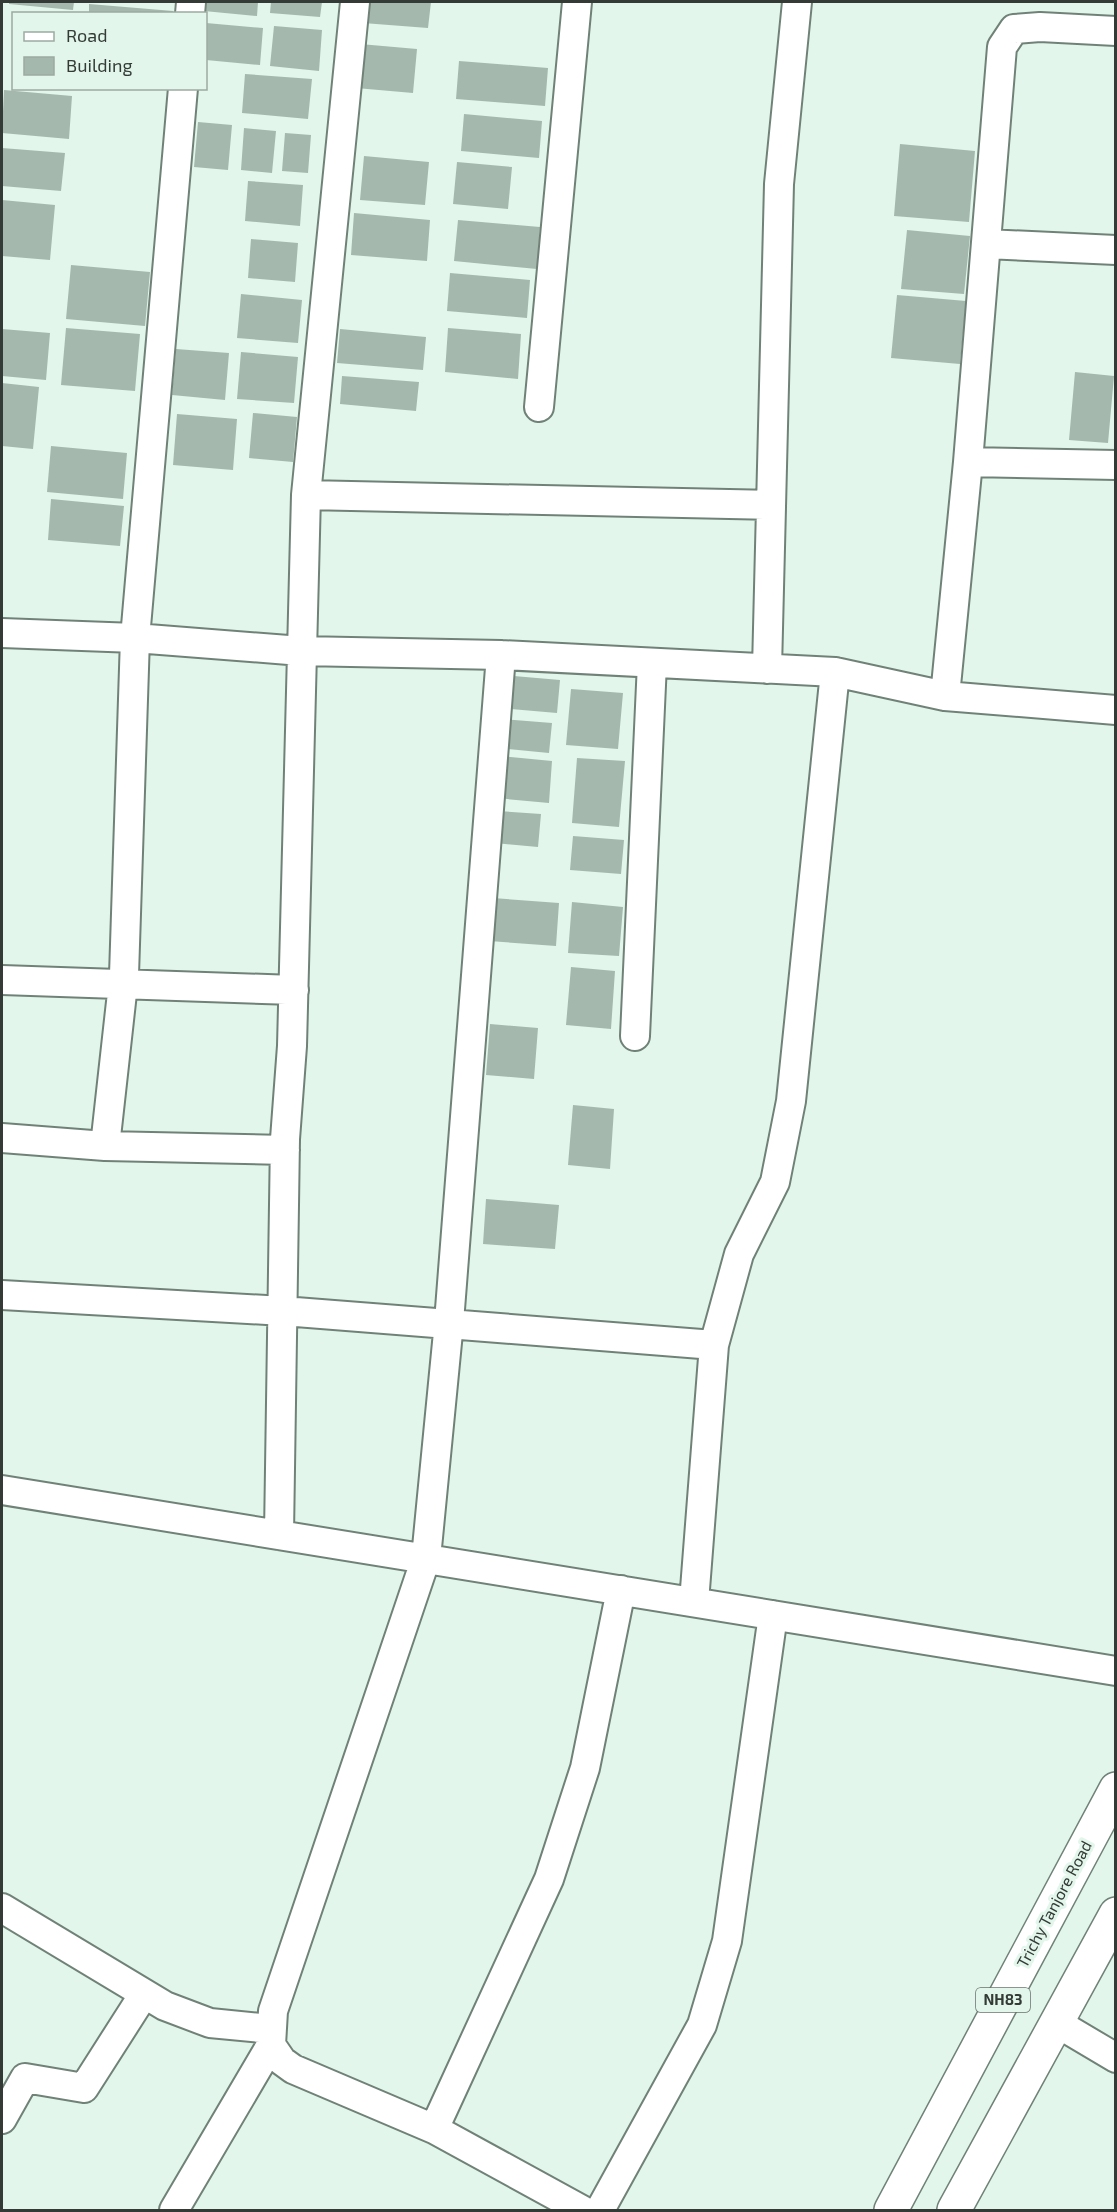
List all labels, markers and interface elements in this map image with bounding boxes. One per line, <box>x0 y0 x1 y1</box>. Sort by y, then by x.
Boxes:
legend <box>12 12 207 90</box>
text: Road <box>66 24 107 46</box>
text: Building <box>66 54 133 76</box>
street label: Trichy Tanjore Road <box>1012 1837 1096 1971</box>
road number: NH83 <box>976 1988 1030 2012</box>

